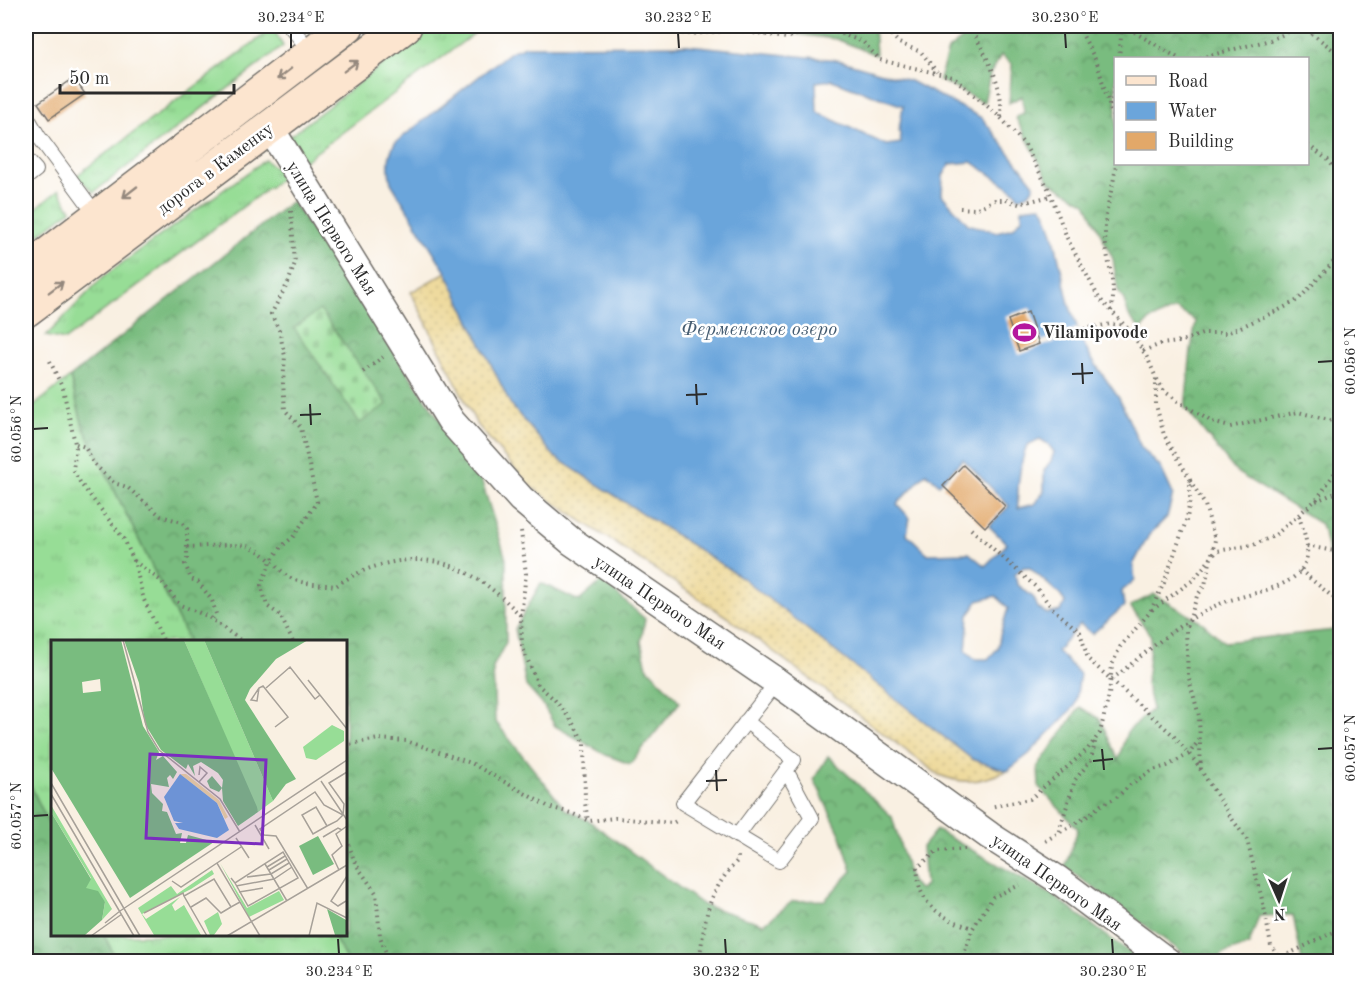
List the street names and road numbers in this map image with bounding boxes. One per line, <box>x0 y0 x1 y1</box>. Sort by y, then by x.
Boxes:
street label: дорога в Каменку <box>154 119 277 218</box>
street label: улица Первого Мая <box>283 158 380 299</box>
street label: улица Первого Мая <box>590 552 729 654</box>
street label: улица Первого Мая <box>988 831 1125 935</box>

